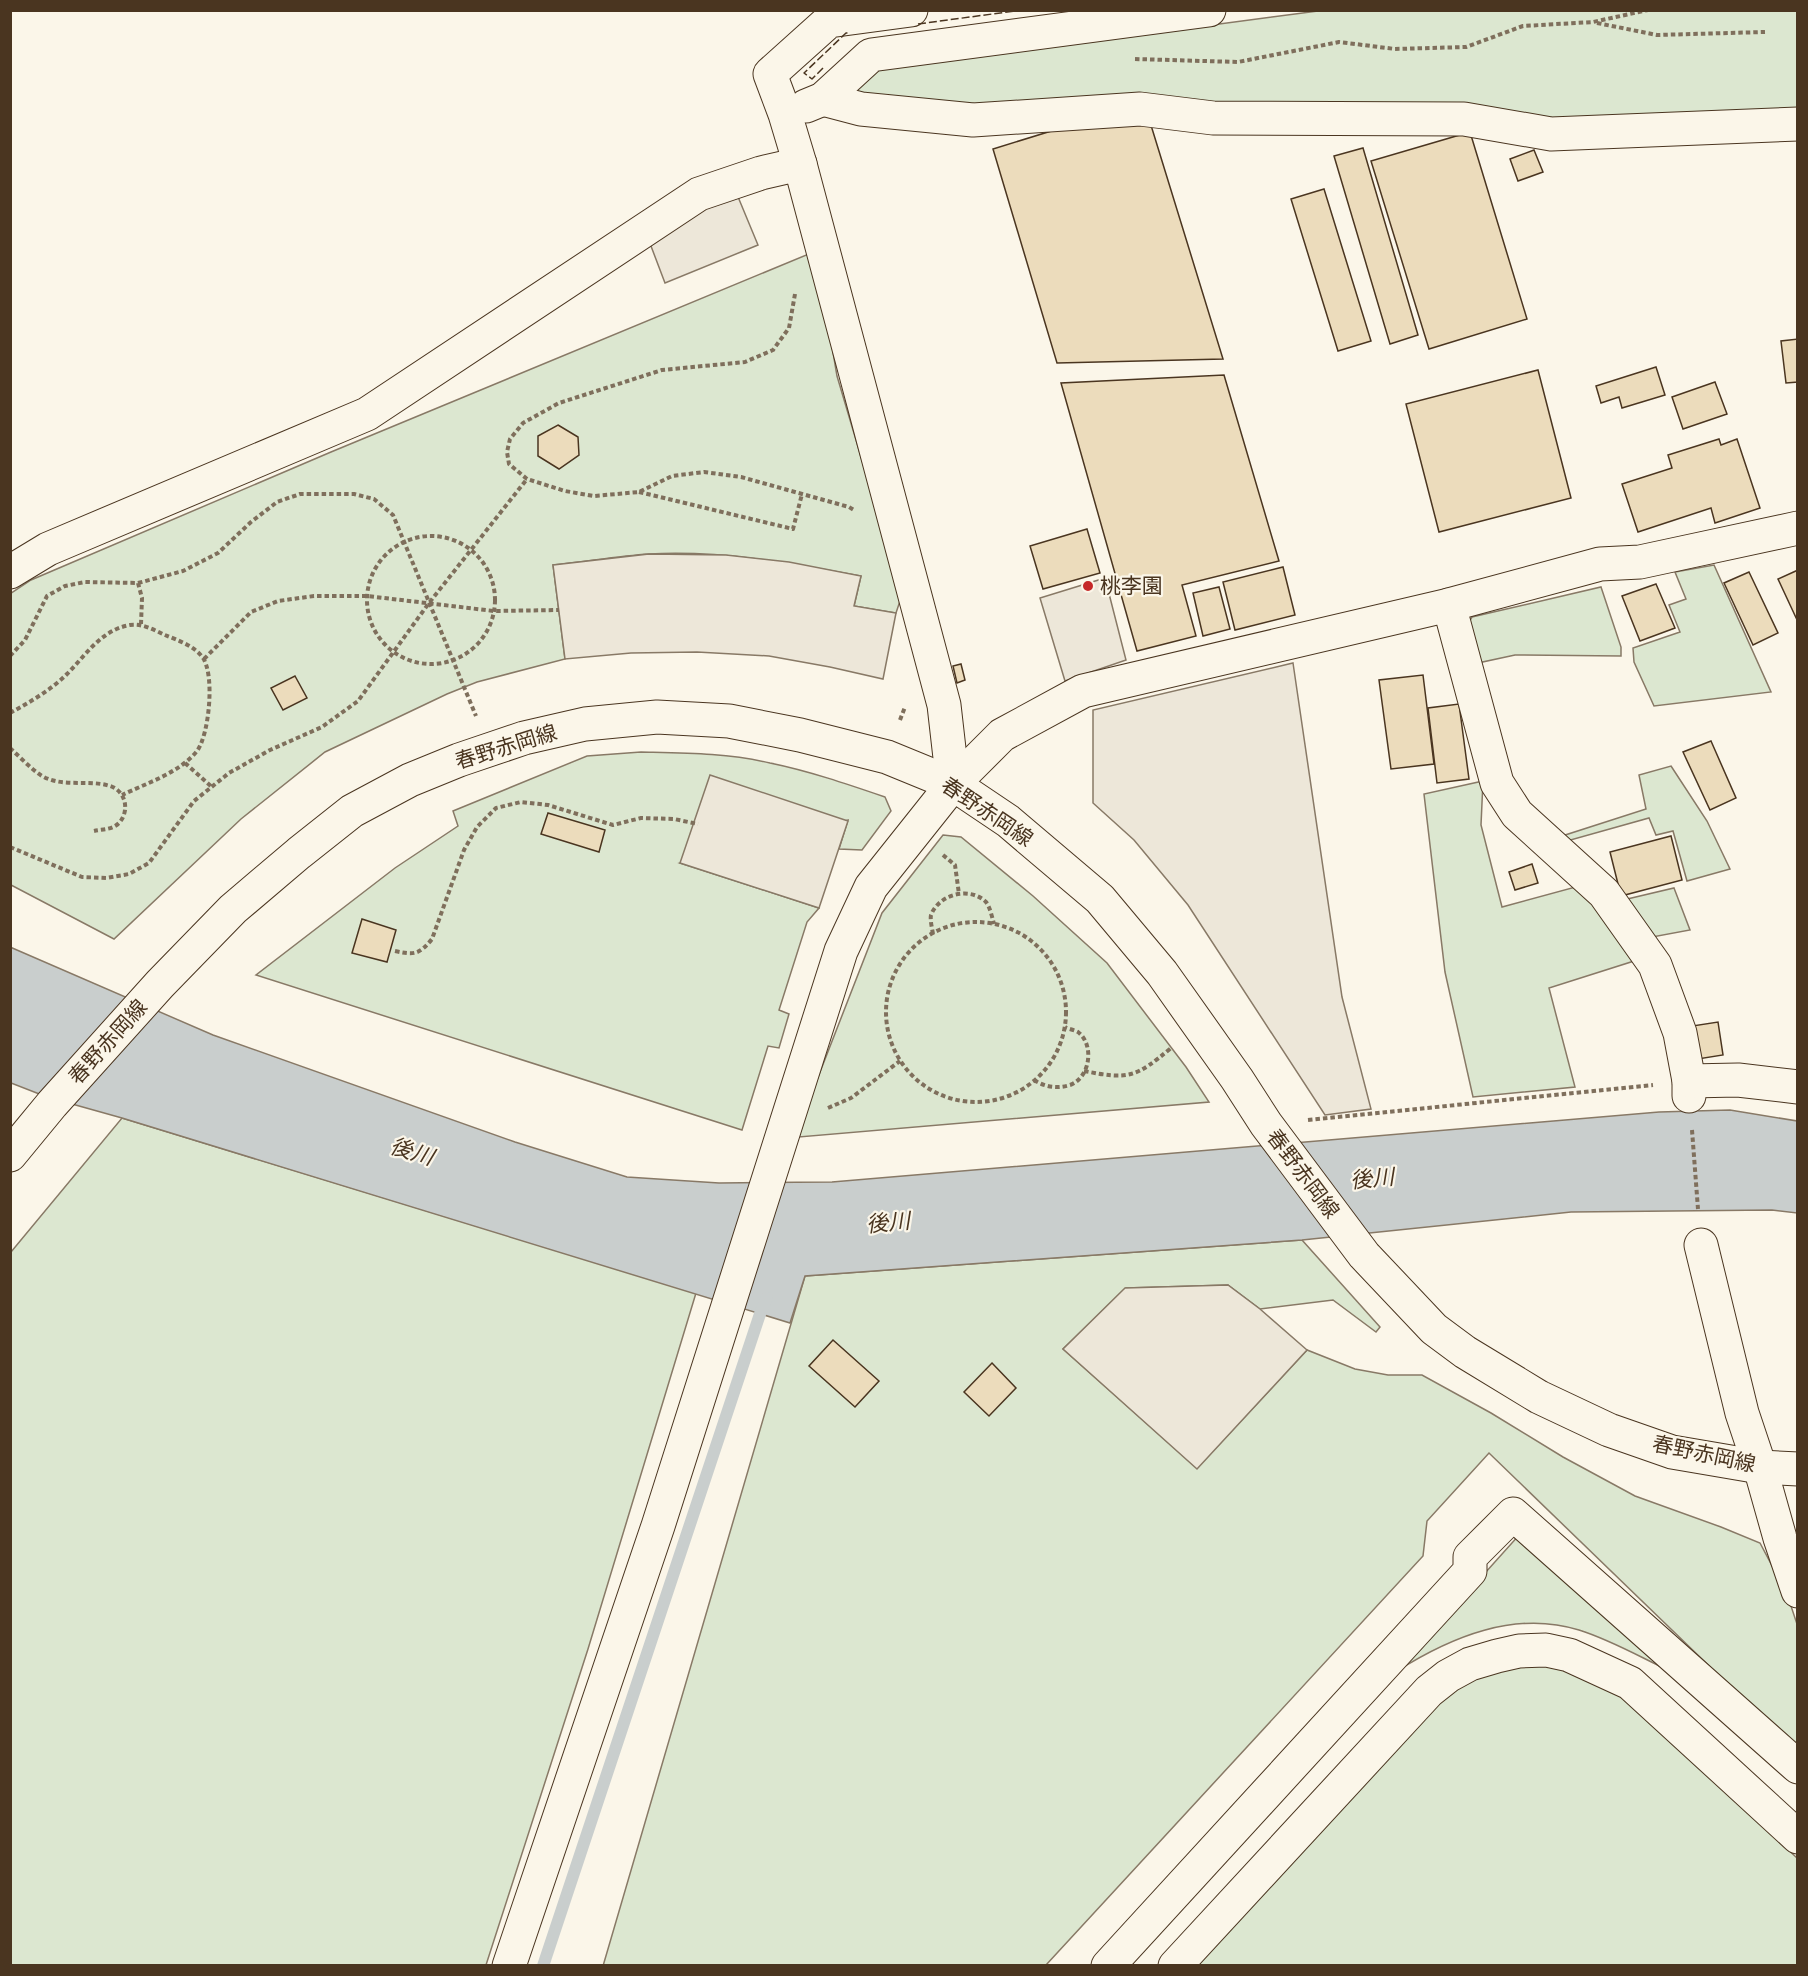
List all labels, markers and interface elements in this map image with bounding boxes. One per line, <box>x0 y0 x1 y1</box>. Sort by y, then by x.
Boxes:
place label: 桃李園 <box>1100 573 1163 599</box>
marker: 桃李園 <box>1081 579 1095 593</box>
street label: 春野赤岡線 <box>452 719 560 775</box>
street label: 春野赤岡線 <box>936 772 1038 852</box>
street label: 春野赤岡線 <box>63 994 153 1090</box>
street label: 春野赤岡線 <box>1261 1124 1345 1224</box>
water label: 後川 <box>387 1132 439 1171</box>
water label: 後川 <box>1349 1163 1397 1194</box>
water label: 後川 <box>865 1207 913 1238</box>
street label: 春野赤岡線 <box>1650 1430 1758 1478</box>

